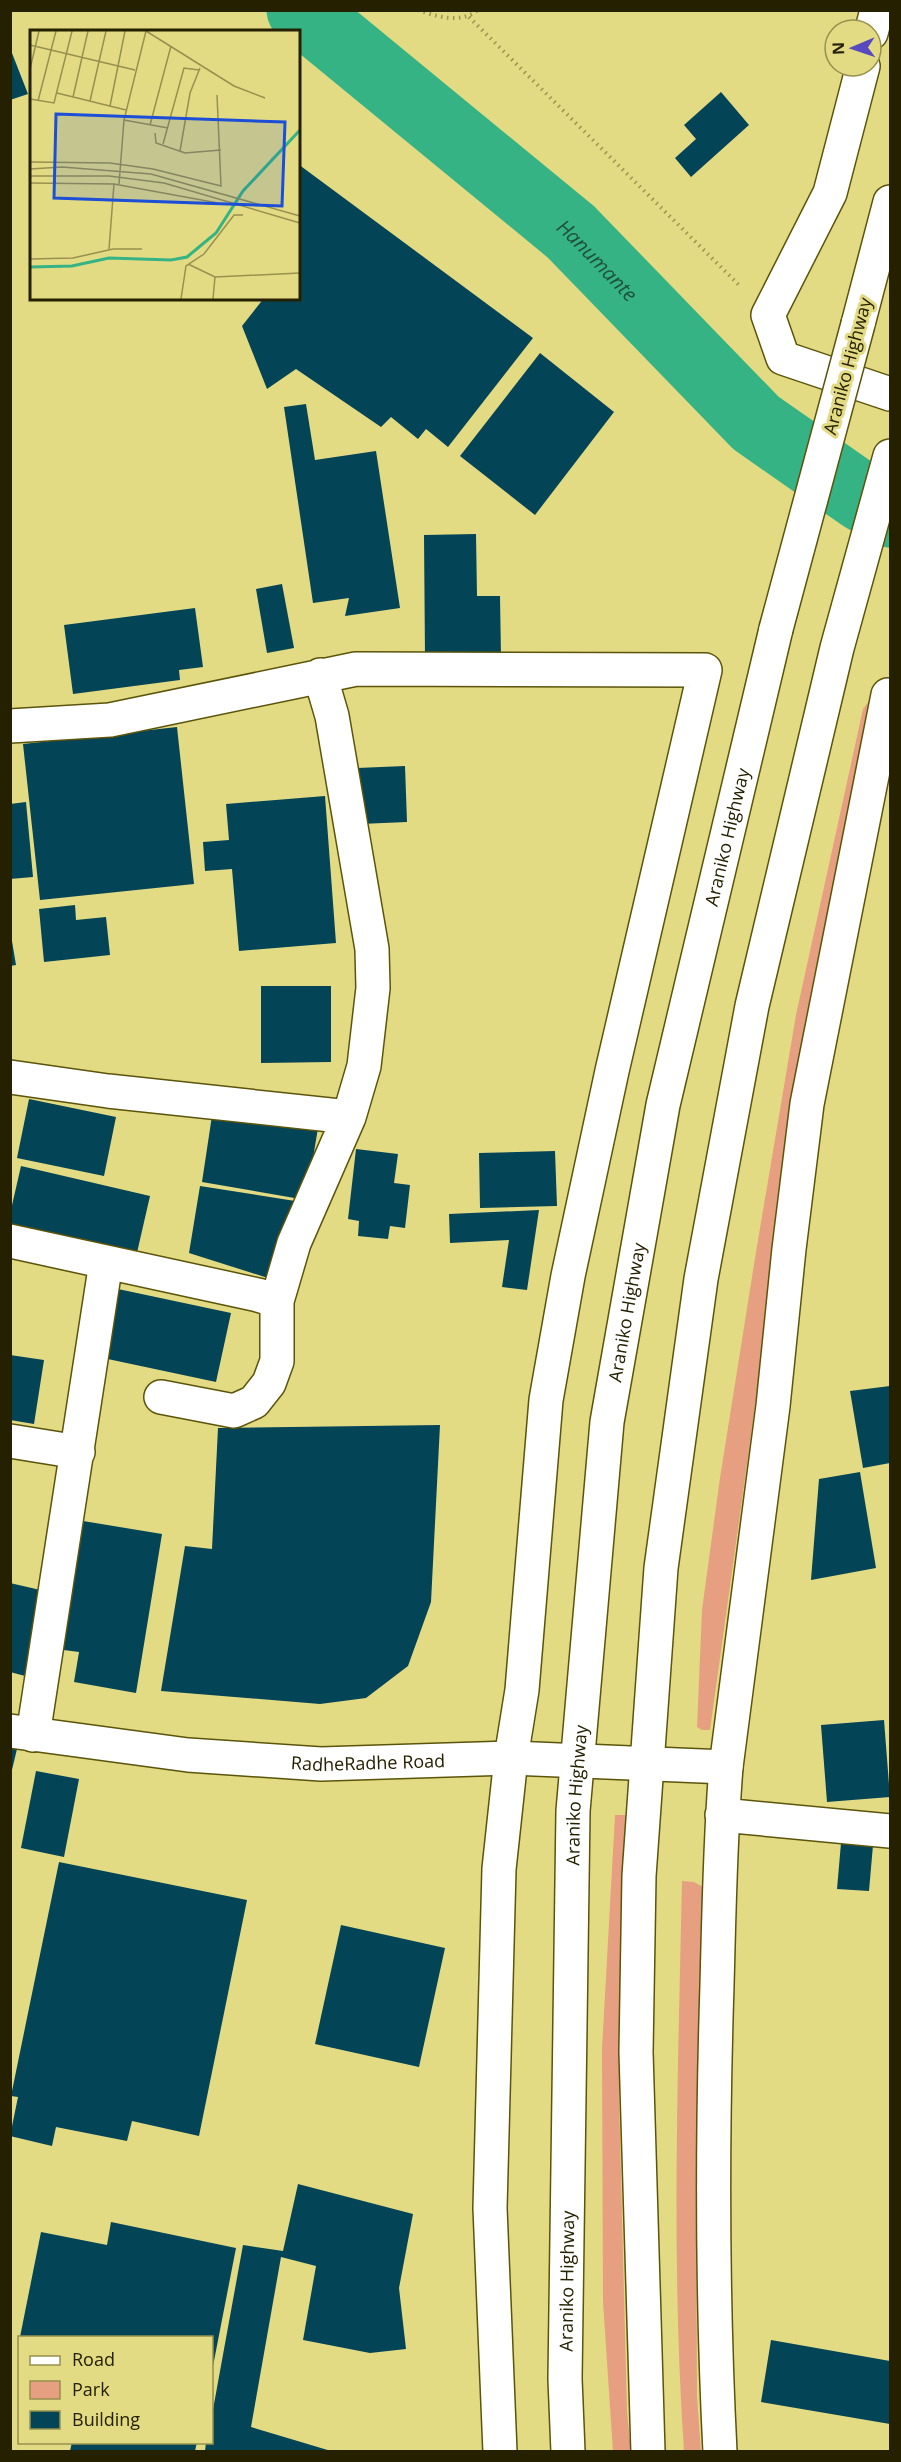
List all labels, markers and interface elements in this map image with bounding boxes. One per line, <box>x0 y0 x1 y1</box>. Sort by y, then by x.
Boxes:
north arrow <box>823 18 883 78</box>
inset map <box>30 30 300 300</box>
text: N <box>827 42 849 55</box>
water label: Hanumante <box>552 213 644 307</box>
street label: Araniko Highway <box>817 294 877 437</box>
street label: Araniko Highway <box>699 765 755 908</box>
street label: Araniko Highway <box>602 1240 651 1384</box>
street label: Araniko Highway <box>560 1723 593 1866</box>
street label: RadheRadhe Road <box>290 1748 446 1776</box>
street label: Araniko Highway <box>553 2209 579 2352</box>
legend <box>18 2336 213 2444</box>
text: Road <box>72 2347 115 2371</box>
text: Park <box>72 2377 110 2401</box>
text: Building <box>72 2407 140 2431</box>

